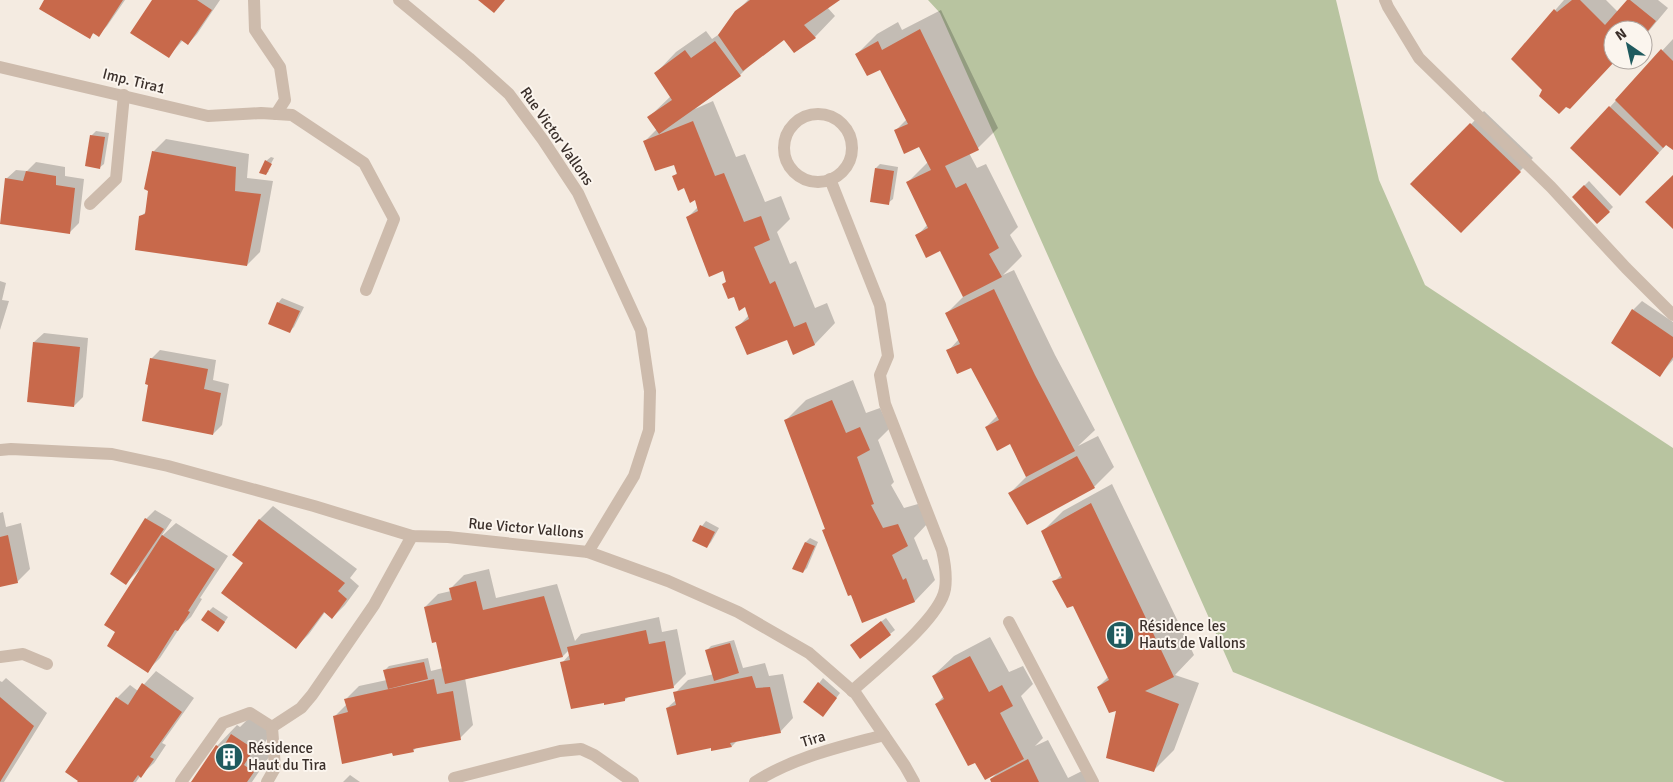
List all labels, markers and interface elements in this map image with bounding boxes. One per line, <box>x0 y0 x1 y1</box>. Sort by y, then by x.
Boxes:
north arrow <box>1603 20 1653 70</box>
text: N <box>1612 25 1630 44</box>
street label: Imp. Tira1 <box>101 65 167 97</box>
street label: Rue Victor Vallons <box>516 83 598 189</box>
street label: Rue Victor Vallons <box>468 514 585 542</box>
place label: Résidence les Hauts de Vallons <box>1139 617 1246 652</box>
building icon: Résidence les Hauts de Vallons <box>1105 620 1135 650</box>
street label: Tira <box>799 727 827 751</box>
place label: Résidence Haut du Tira <box>248 739 326 774</box>
building icon: Résidence Haut du Tira <box>214 742 244 772</box>

